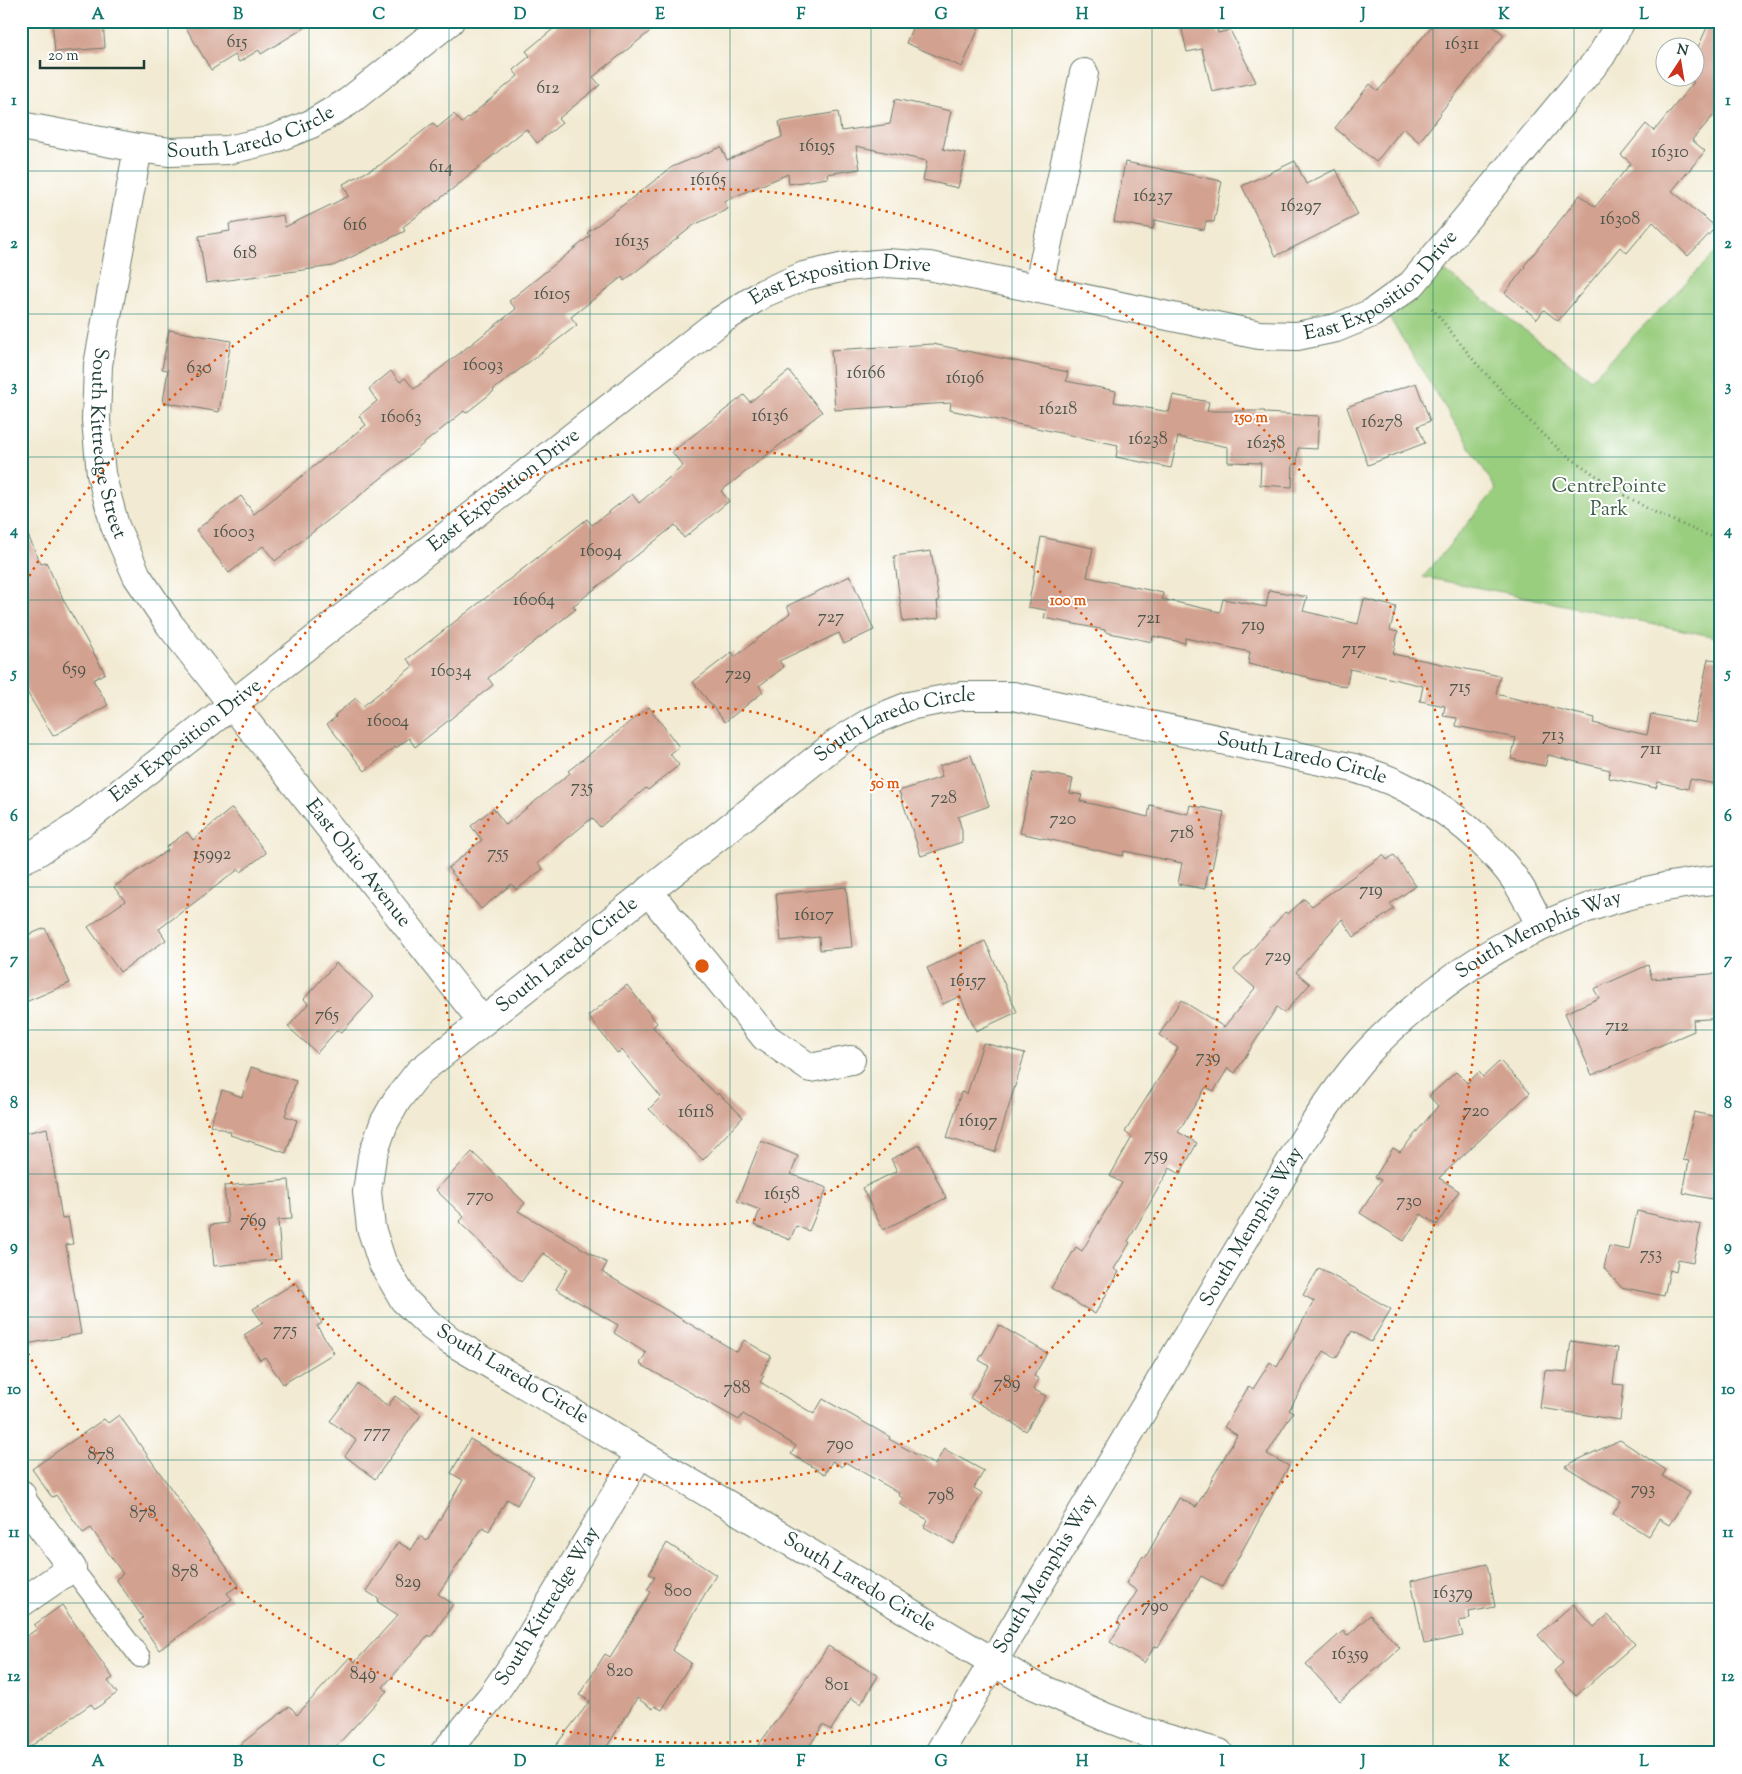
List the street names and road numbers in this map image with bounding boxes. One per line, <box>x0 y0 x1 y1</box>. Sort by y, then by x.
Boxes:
street label: South Laredo Circle <box>166 99 340 167</box>
street label: East Exposition Drive <box>1301 224 1465 349</box>
street label: East Exposition Drive <box>744 248 932 313</box>
street label: South Kittredge Street <box>81 345 134 544</box>
street label: East Exposition Drive <box>422 422 587 560</box>
street label: East Exposition Drive <box>104 672 268 810</box>
street label: South Laredo Circle <box>808 682 976 770</box>
street label: South Laredo Circle <box>1214 725 1391 792</box>
street label: East Ohio Avenue <box>298 793 418 934</box>
street label: South Memphis Way <box>1450 883 1625 986</box>
street label: South Laredo Circle <box>490 890 645 1020</box>
street label: South Memphis Way <box>1193 1142 1311 1312</box>
street label: South Laredo Circle <box>430 1318 594 1432</box>
street label: South Memphis Way <box>986 1489 1104 1660</box>
street label: South Kittredge Way <box>488 1521 607 1692</box>
street label: South Laredo Circle <box>777 1526 941 1640</box>

